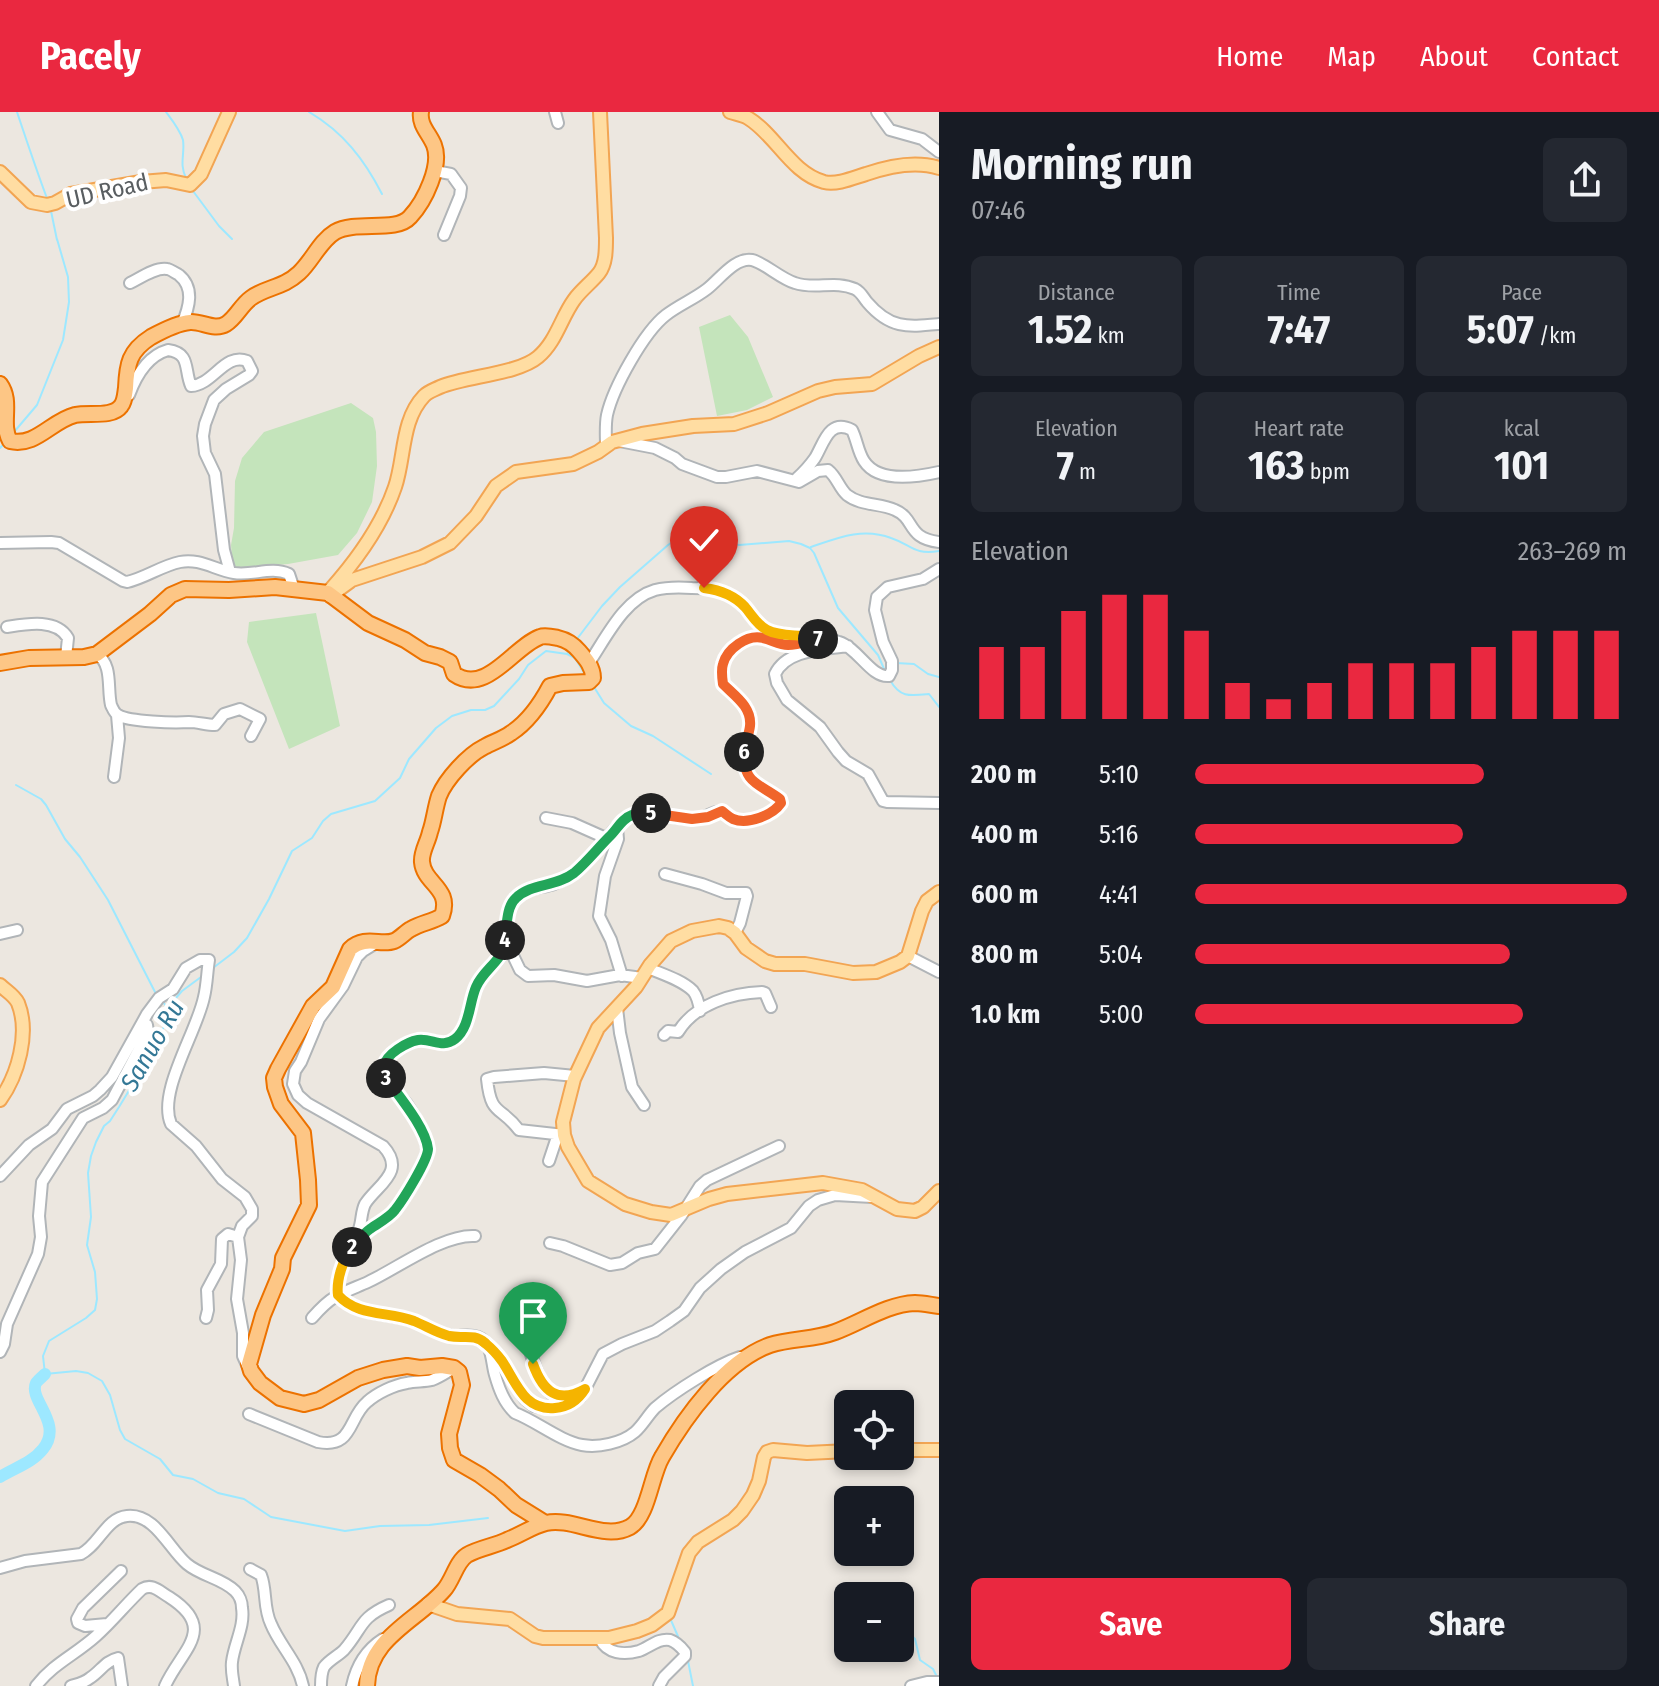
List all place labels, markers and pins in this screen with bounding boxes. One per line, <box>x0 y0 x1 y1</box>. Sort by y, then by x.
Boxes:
pin <box>670 506 738 588</box>
pin: 7 <box>798 619 838 659</box>
pin: 6 <box>724 732 764 772</box>
pin: 5 <box>631 793 671 833</box>
pin: 4 <box>485 920 525 960</box>
pin: 3 <box>366 1058 406 1098</box>
pin: 2 <box>332 1227 372 1267</box>
pin <box>499 1282 567 1364</box>

